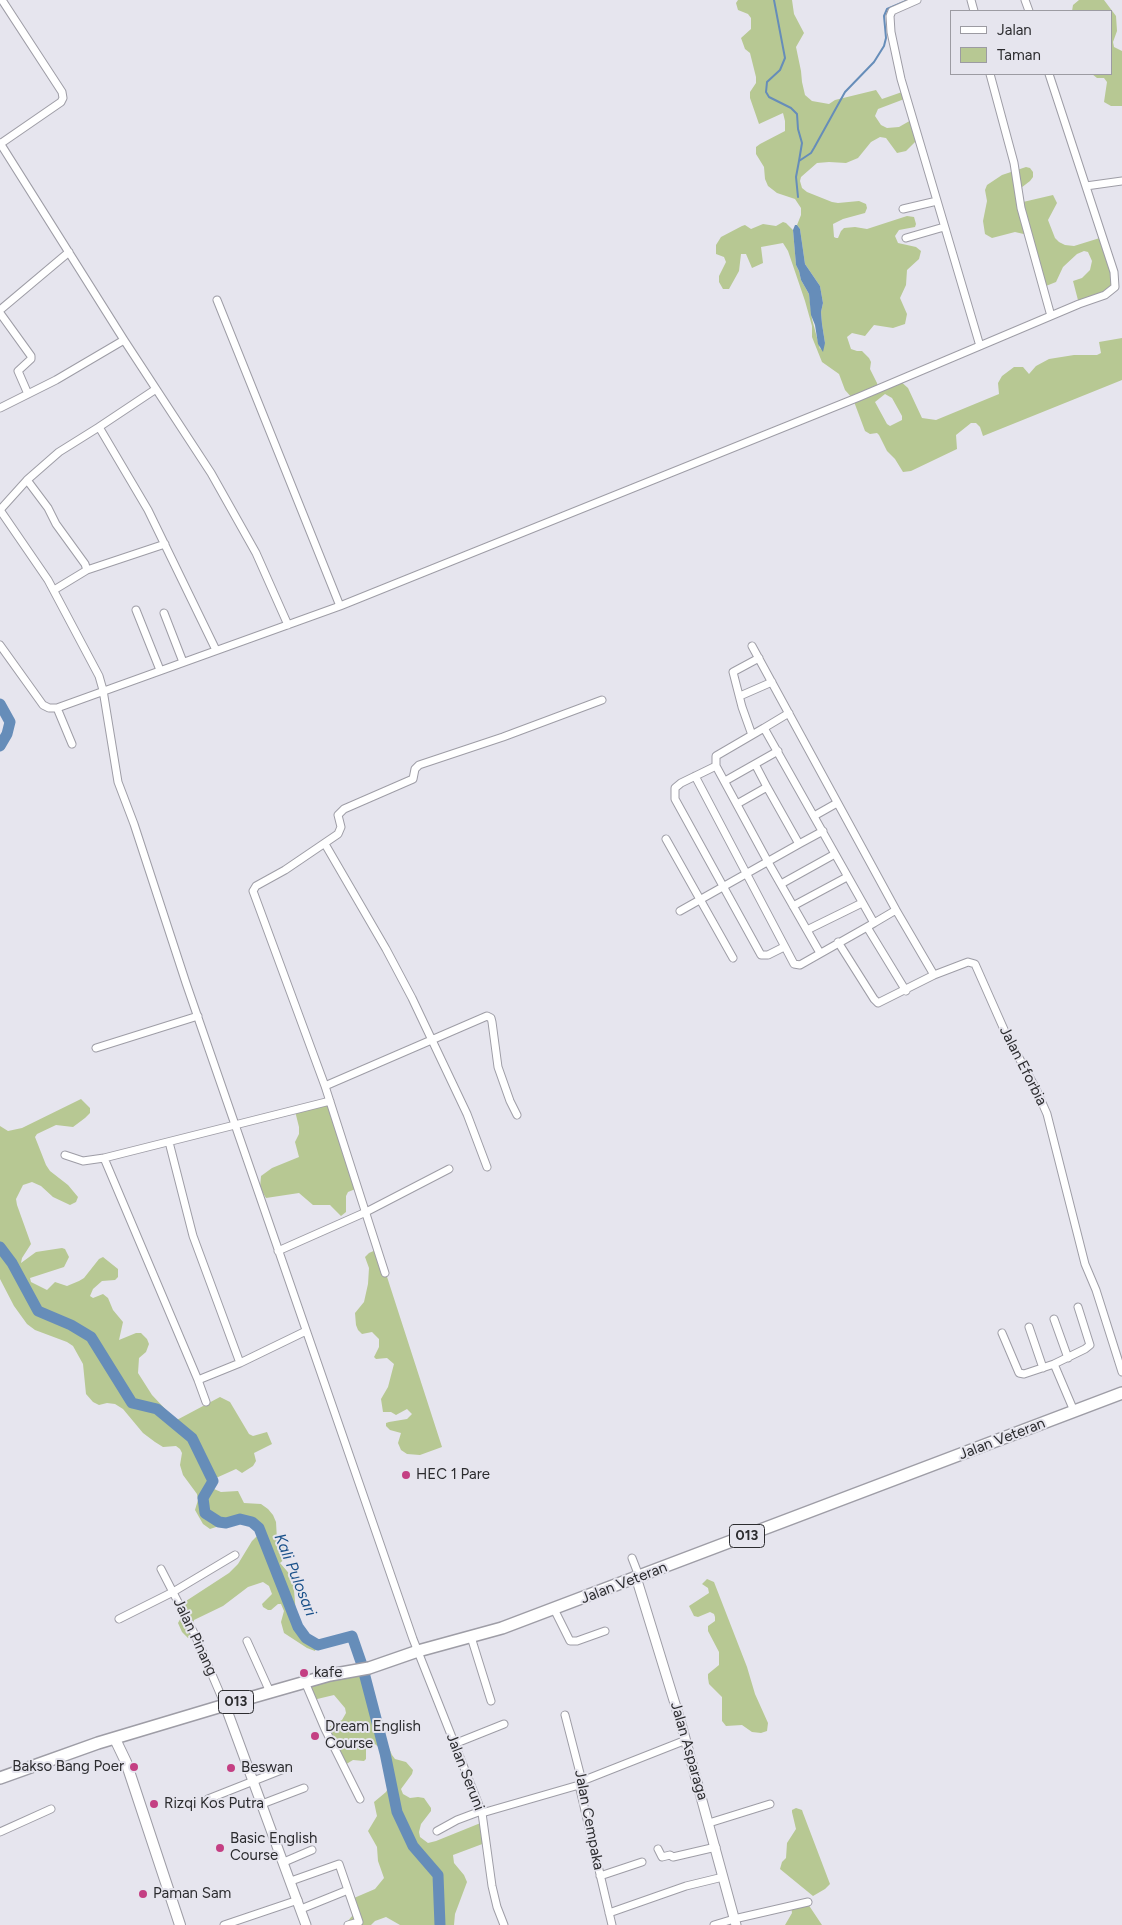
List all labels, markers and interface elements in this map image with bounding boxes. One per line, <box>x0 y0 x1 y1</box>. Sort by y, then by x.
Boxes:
legend <box>950 10 1112 75</box>
text: Jalan <box>997 21 1032 39</box>
text: Taman <box>997 46 1041 64</box>
street label: Jalan Eforbia <box>995 1023 1051 1109</box>
street label: Jalan Veteran <box>956 1414 1048 1464</box>
place label: HEC 1 Pare <box>416 1466 490 1484</box>
marker: HEC 1 Pare <box>400 1469 412 1481</box>
road number: 013 <box>730 1524 764 1548</box>
water label: Kali Pulosari <box>270 1531 320 1619</box>
street label: Jalan Veteran <box>578 1558 670 1608</box>
street label: Jalan Pinang <box>169 1595 221 1679</box>
place label: kafe <box>314 1664 342 1682</box>
marker: kafe <box>298 1667 310 1679</box>
road number: 013 <box>218 1690 254 1714</box>
street label: Jalan Asparaga <box>666 1700 712 1802</box>
place label: Dream English Course <box>325 1718 421 1753</box>
marker: Dream English Course <box>309 1730 321 1742</box>
street label: Jalan Seruni <box>442 1731 488 1813</box>
place label: Bakso Bang Poer <box>12 1758 124 1776</box>
place label: Beswan <box>241 1759 293 1777</box>
marker: Bakso Bang Poer <box>128 1761 140 1773</box>
marker: Beswan <box>225 1762 237 1774</box>
street label: Jalan Cempaka <box>570 1768 608 1872</box>
place label: Rizqi Kos Putra <box>164 1795 264 1813</box>
marker: Rizqi Kos Putra <box>148 1798 160 1810</box>
place label: Basic English Course <box>230 1830 317 1865</box>
marker: Basic English Course <box>214 1842 226 1854</box>
place label: Paman Sam <box>153 1885 231 1903</box>
marker: Paman Sam <box>137 1888 149 1900</box>

